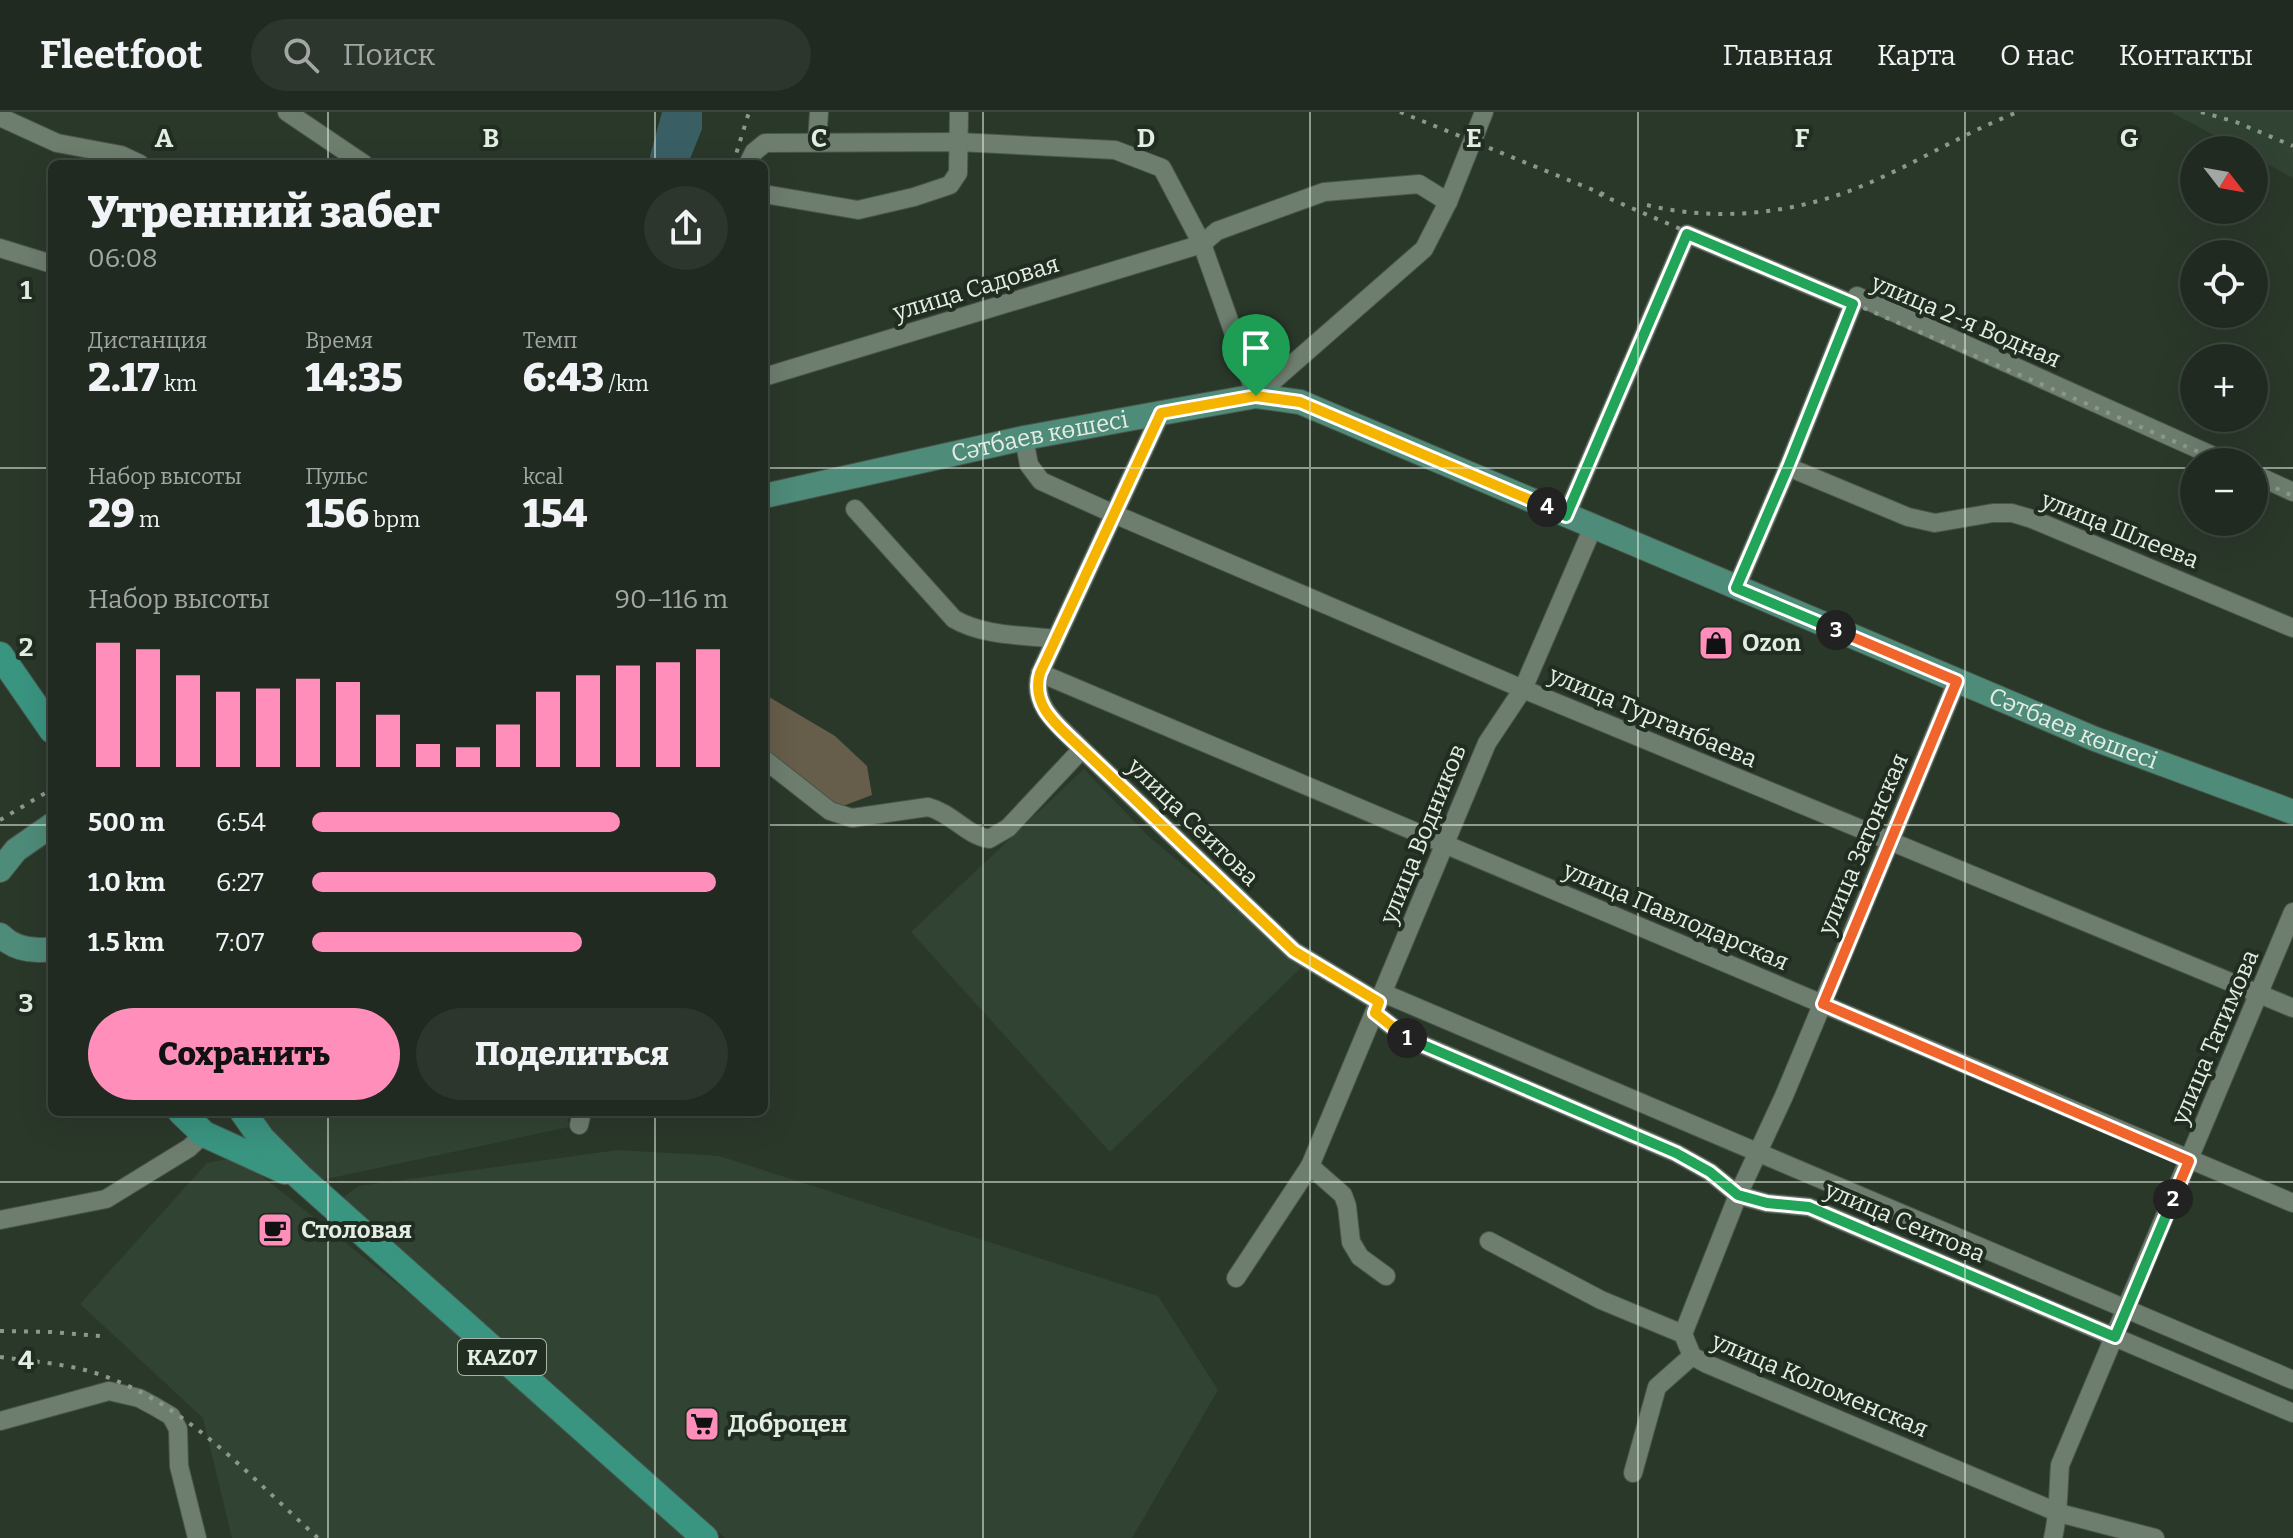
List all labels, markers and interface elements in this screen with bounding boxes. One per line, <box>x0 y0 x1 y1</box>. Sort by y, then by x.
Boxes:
search box <box>251 19 811 91</box>
text: Fleetfoot <box>40 32 203 78</box>
icon: search <box>279 33 323 77</box>
text: Поиск <box>343 37 435 73</box>
text: Главная <box>1723 39 1833 72</box>
text: Карта <box>1877 39 1956 72</box>
text: О нас <box>2000 39 2075 72</box>
text: Контакты <box>2119 39 2253 72</box>
text: A <box>155 123 174 154</box>
text: B <box>483 123 499 154</box>
text: C <box>811 123 827 154</box>
text: D <box>1137 123 1155 154</box>
text: E <box>1466 123 1482 154</box>
text: F <box>1795 123 1810 154</box>
text: G <box>2120 123 2139 154</box>
north arrow <box>2180 136 2268 224</box>
map controls <box>2180 136 2268 536</box>
text: Утренний забег <box>88 186 440 239</box>
button: share <box>644 186 728 270</box>
button: locate <box>2180 240 2268 328</box>
text: 06:08 <box>88 243 158 274</box>
street label: улица Садовая <box>889 250 1062 327</box>
street label: улица 2-я Водная <box>1866 268 2065 374</box>
text: 1 <box>20 275 32 306</box>
pin <box>1222 314 1290 396</box>
icon: arrive <box>1234 326 1278 370</box>
text: Дистанция <box>88 327 207 354</box>
text: Время <box>305 327 373 354</box>
text: Темп <box>523 327 578 354</box>
button: + <box>2180 344 2268 432</box>
text: 2.17 <box>88 354 160 402</box>
text: 14:35 <box>305 354 403 402</box>
text: 6:43 <box>523 354 604 402</box>
text: km <box>160 370 197 397</box>
text: /km <box>604 370 649 397</box>
street label: Сәтбаев көшесі <box>948 405 1130 468</box>
button: − <box>2180 448 2268 536</box>
text: Набор высоты <box>88 463 242 490</box>
text: Пульс <box>305 463 368 490</box>
text: kcal <box>523 463 564 490</box>
street label: улица Шлеева <box>2036 485 2203 574</box>
pin: 4 <box>1527 487 1567 527</box>
text: 29 <box>88 490 135 538</box>
text: 156 <box>305 490 369 538</box>
text: 154 <box>523 490 587 538</box>
text: 4 <box>1540 493 1554 520</box>
text: m <box>135 506 160 533</box>
text: bpm <box>369 506 420 533</box>
text: Набор высоты <box>88 584 270 615</box>
text: 90–116 m <box>615 584 728 615</box>
pin: 3 <box>1816 610 1856 650</box>
text: 3 <box>1830 616 1842 643</box>
shop icon: Ozon <box>1697 624 1735 662</box>
place label: Ozon <box>1742 629 1802 657</box>
text: 2 <box>19 632 33 663</box>
street label: улица Турганбаева <box>1544 660 1761 773</box>
street label: Сәтбаев көшесі <box>1985 682 2162 775</box>
street label: улица Водников <box>1374 740 1472 929</box>
street label: улица Затонская <box>1812 749 1914 940</box>
street label: улица Сеитова <box>1121 752 1264 892</box>
text: 500 m <box>88 807 165 838</box>
text: 6:54 <box>216 807 266 838</box>
street label: улица Павлодарская <box>1558 855 1793 976</box>
text: 1.0 km <box>88 867 165 898</box>
text: 6:27 <box>216 867 264 898</box>
text: 1.5 km <box>88 927 164 958</box>
text: 7:07 <box>216 927 264 958</box>
street label: улица Татимова <box>2165 946 2264 1129</box>
text: 3 <box>19 988 33 1019</box>
button: Сохранить <box>88 1008 400 1100</box>
button: Поделиться <box>416 1008 728 1100</box>
pin: 1 <box>1387 1018 1427 1058</box>
text: 1 <box>1402 1024 1412 1051</box>
street label: улица Сеитова <box>1820 1175 1989 1268</box>
pin: 2 <box>2153 1179 2193 1219</box>
text: 2 <box>2167 1185 2179 1212</box>
cafe icon: Столовая <box>256 1211 294 1249</box>
place label: Столовая <box>301 1216 412 1244</box>
street label: улица Коломенская <box>1707 1326 1932 1443</box>
road number: KAZ07 <box>458 1339 546 1375</box>
text: 4 <box>18 1345 34 1376</box>
supermarket icon: Доброцен <box>683 1405 721 1443</box>
place label: Доброцен <box>728 1410 847 1438</box>

